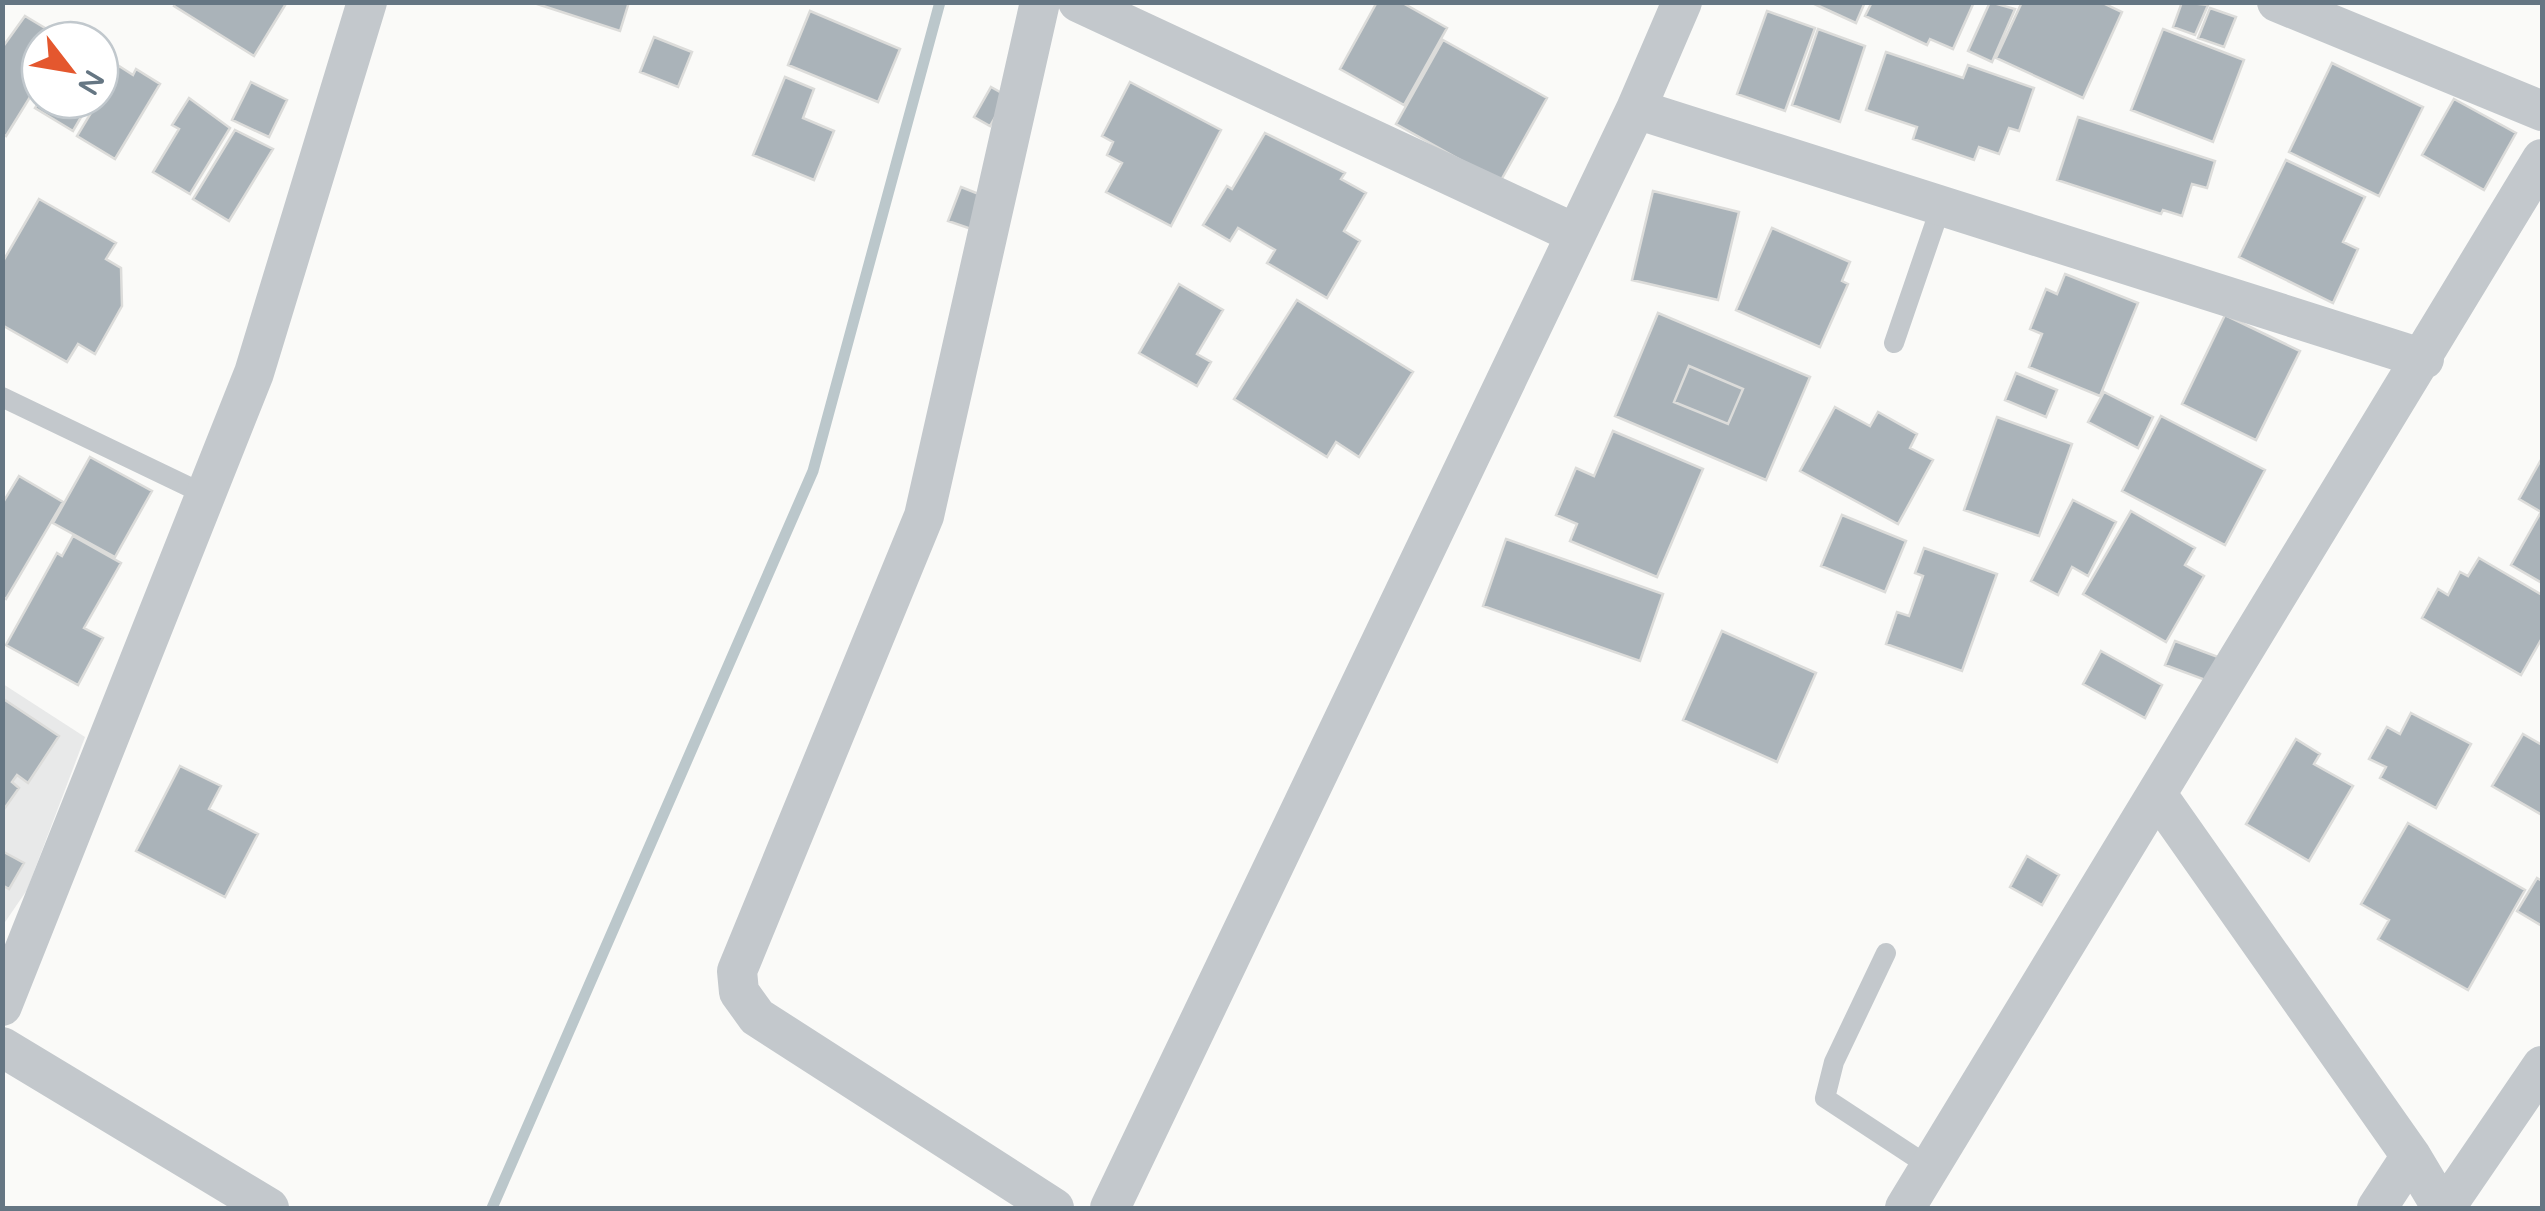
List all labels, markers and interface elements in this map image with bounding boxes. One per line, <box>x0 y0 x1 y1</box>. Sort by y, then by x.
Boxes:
north arrow <box>20 20 120 120</box>
text: N <box>70 64 111 101</box>

